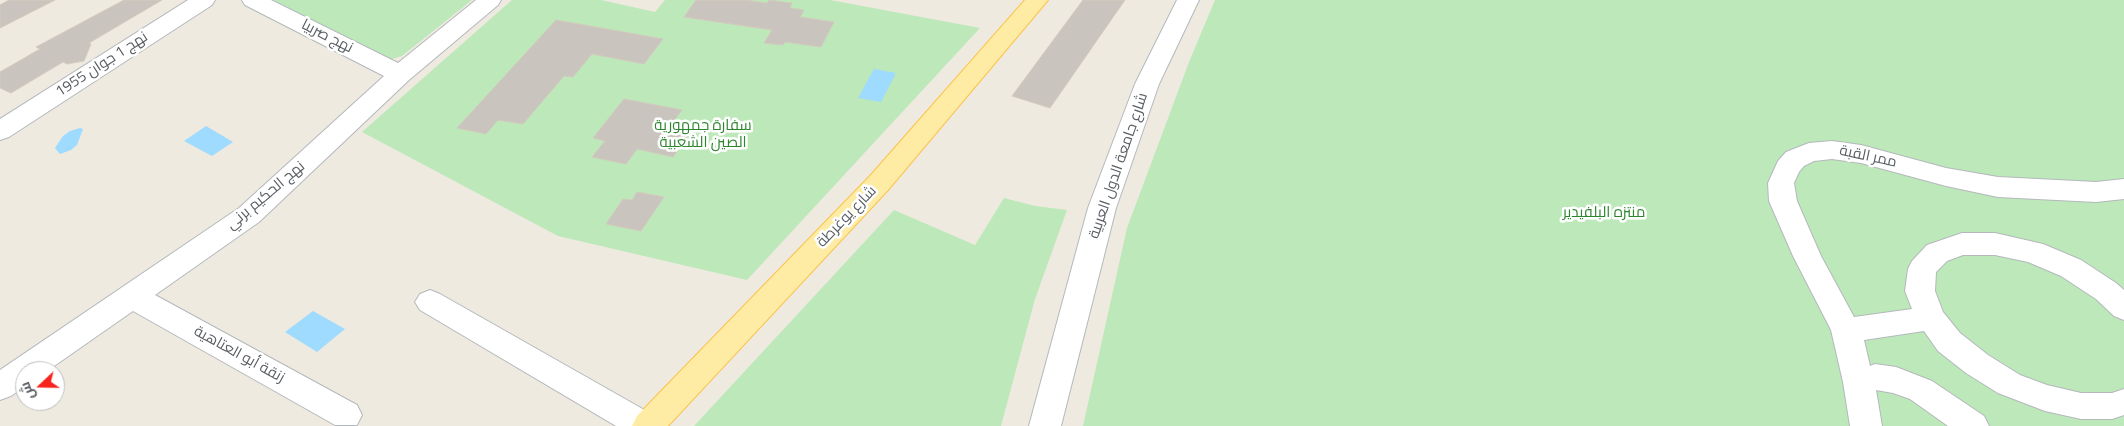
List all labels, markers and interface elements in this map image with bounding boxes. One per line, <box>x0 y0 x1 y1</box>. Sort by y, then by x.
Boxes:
street label: نهج صربيا <box>298 16 356 58</box>
street label: نهج 1 جوان 1955 <box>53 29 151 101</box>
street label: شارع جامعة الدول العربية <box>1086 91 1152 241</box>
park label: سفارة جمهورية الصين الشعبية <box>654 117 752 152</box>
street label: ممر القبة <box>1838 142 1898 172</box>
street label: نهج الحكيم برني <box>223 158 309 234</box>
street label: شارع يوغرطة <box>813 183 881 251</box>
park label: منتزه البلفيدير <box>1563 204 1645 222</box>
street label: زنقة أبو العتاهية <box>190 323 288 387</box>
north arrow <box>15 361 65 411</box>
text: ش <box>13 379 39 403</box>

